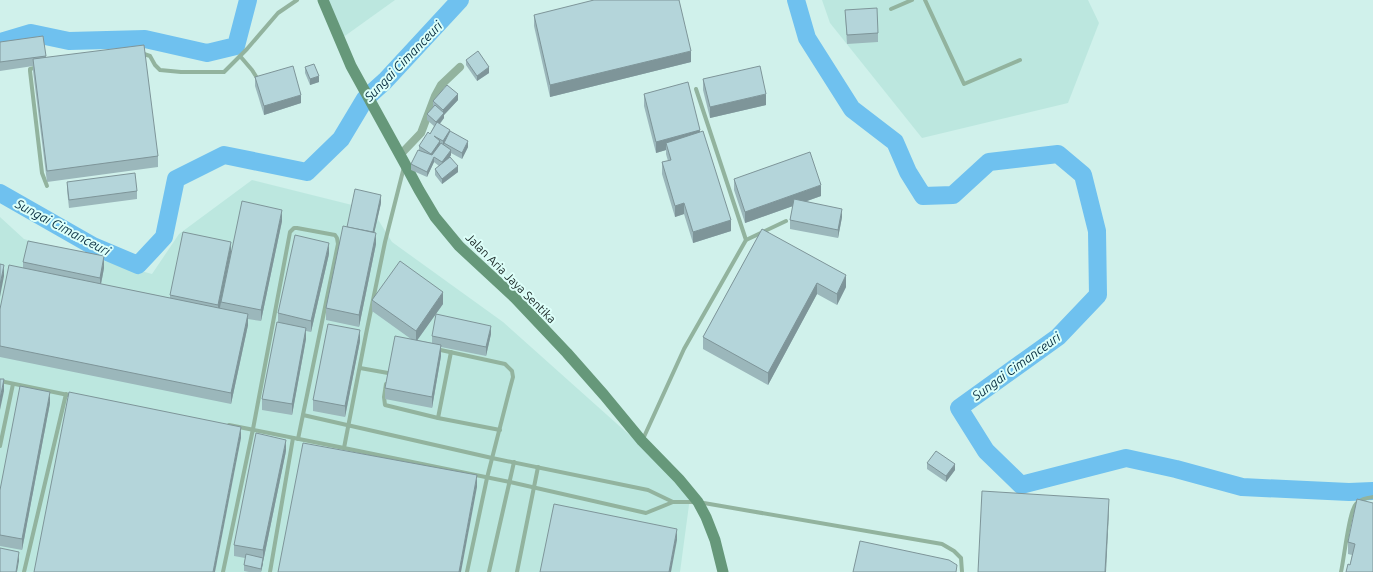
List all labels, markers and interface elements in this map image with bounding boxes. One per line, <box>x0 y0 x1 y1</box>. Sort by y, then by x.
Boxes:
water label: Sungai Cimanceuri <box>361 18 445 104</box>
water label: Sungai Cimanceuri <box>12 196 113 258</box>
street label: Jalan Aria Jaya Sentika <box>463 230 559 326</box>
water label: Sungai Cimanceuri <box>968 329 1063 403</box>

